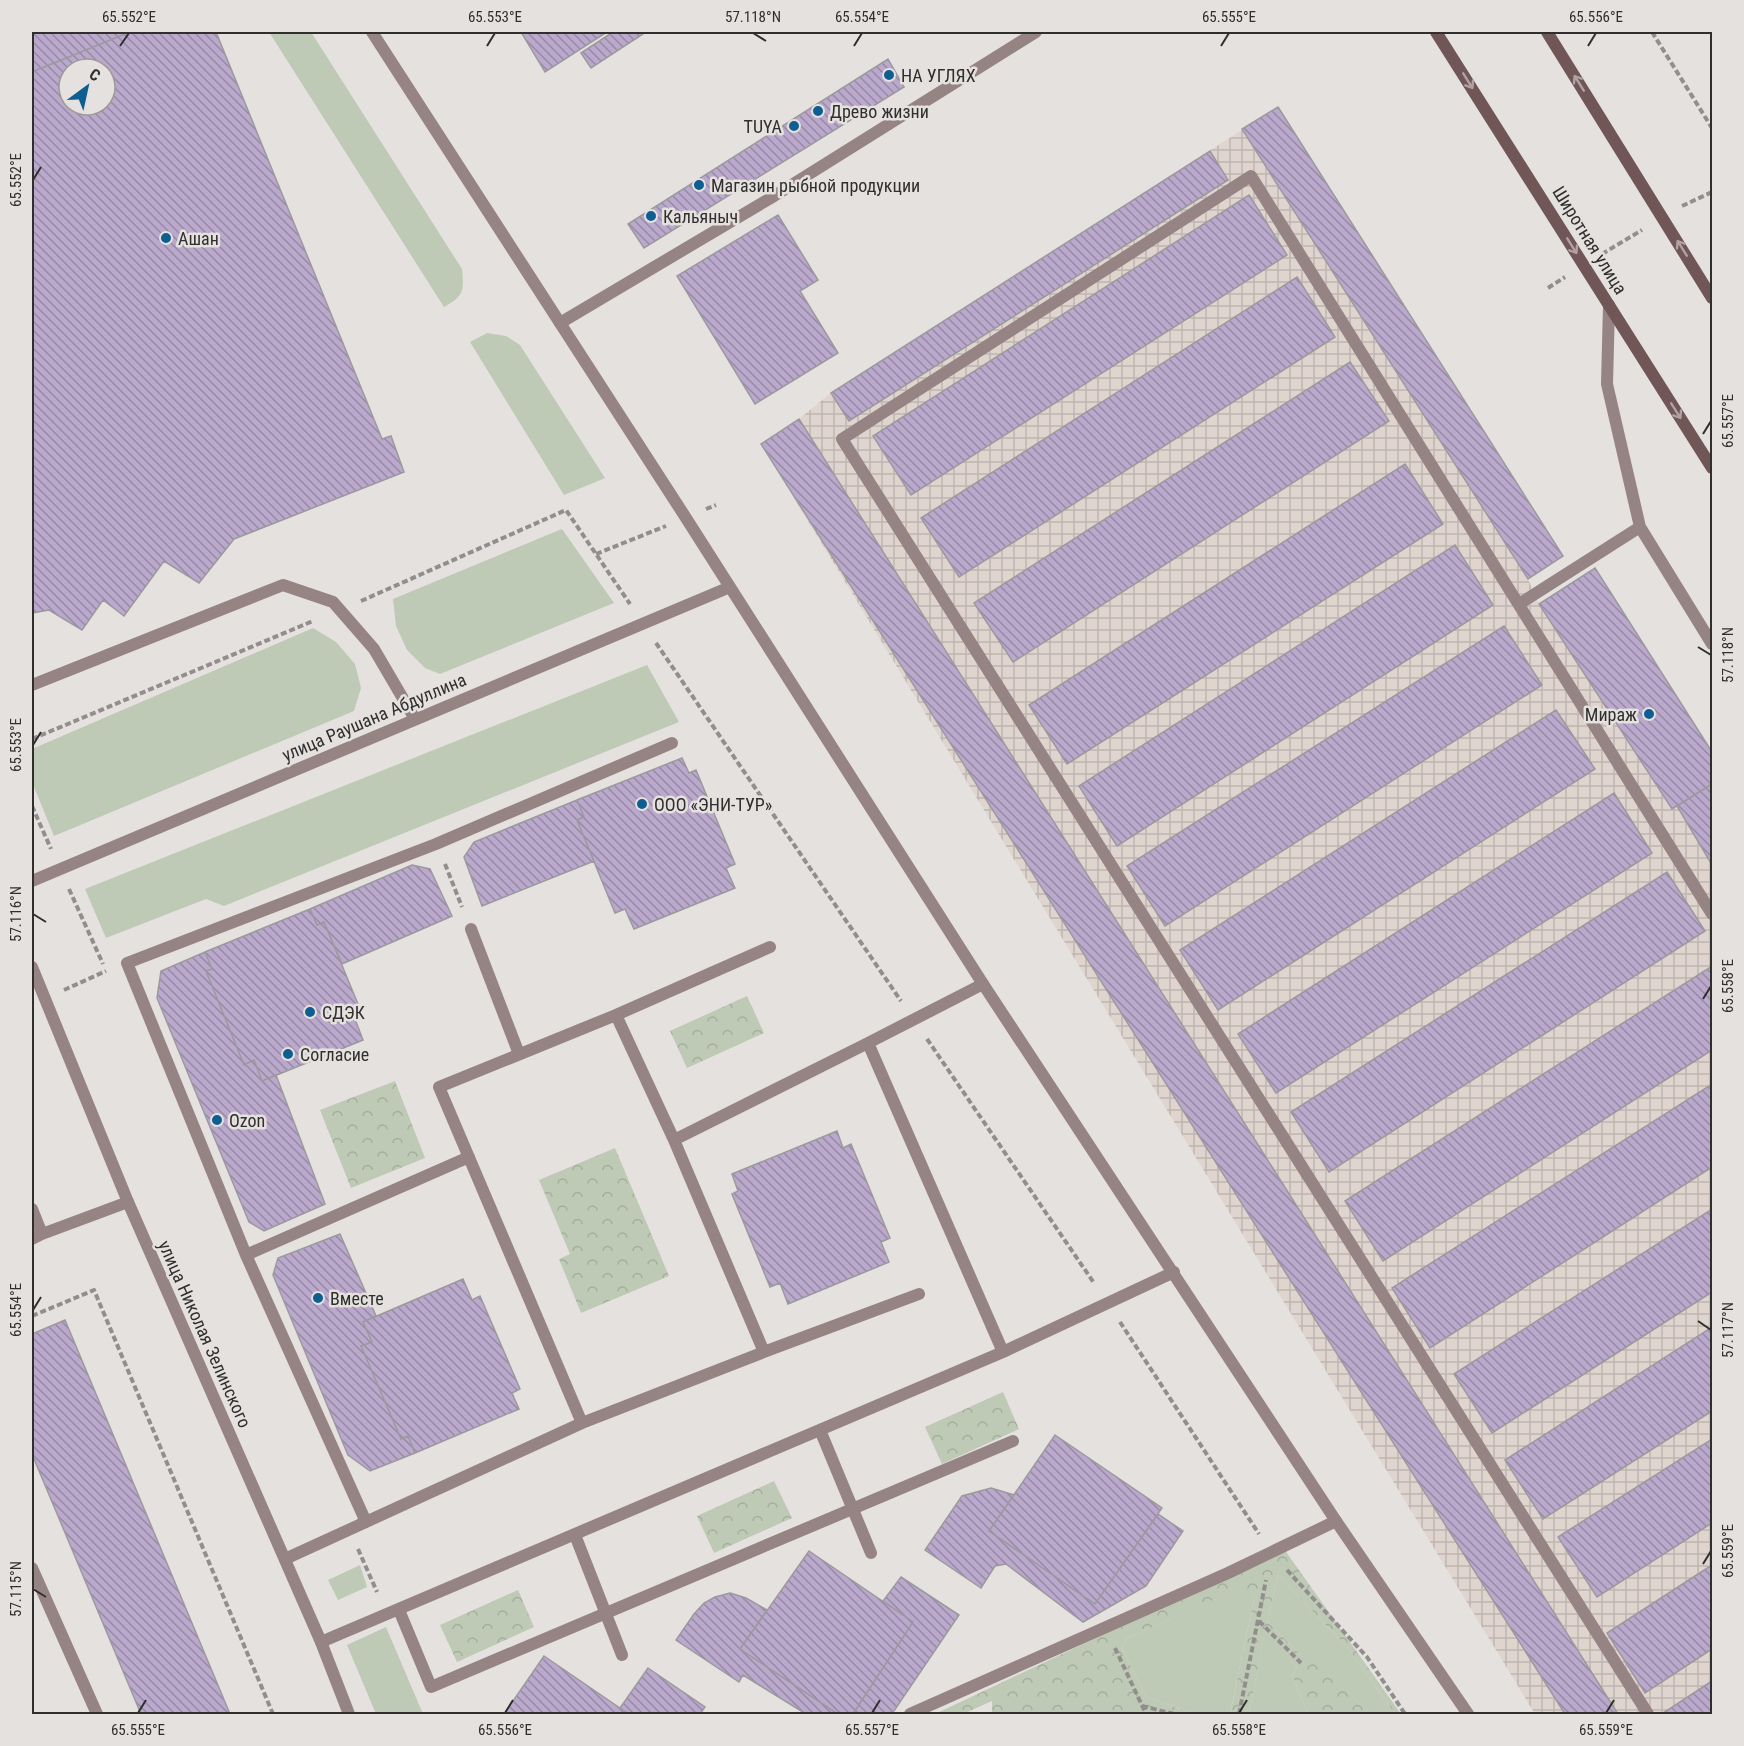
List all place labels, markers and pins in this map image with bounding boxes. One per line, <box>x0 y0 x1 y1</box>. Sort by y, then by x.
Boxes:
place label: НА УГЛЯХ <box>901 65 976 86</box>
marker: НА УГЛЯХ <box>882 68 896 82</box>
place label: Древо жизни <box>830 101 929 122</box>
marker: Древо жизни <box>811 104 825 118</box>
place label: TUYA <box>744 116 783 137</box>
marker: TUYA <box>787 119 801 133</box>
place label: Магазин рыбной продукции <box>711 175 920 196</box>
marker: Магазин рыбной продукции <box>692 178 706 192</box>
place label: Кальяныч <box>663 206 738 227</box>
marker: Кальяныч <box>644 209 658 223</box>
place label: Ашан <box>178 228 219 249</box>
marker: Ашан <box>159 231 173 245</box>
place label: Мираж <box>1585 704 1637 725</box>
marker: Мираж <box>1642 707 1656 721</box>
place label: ООО «ЭНИ-ТУР» <box>654 794 772 815</box>
marker: ООО «ЭНИ-ТУР» <box>635 797 649 811</box>
place label: СДЭК <box>322 1002 365 1023</box>
marker: СДЭК <box>303 1005 317 1019</box>
place label: Согласие <box>300 1044 369 1065</box>
marker: Согласие <box>281 1047 295 1061</box>
place label: Ozon <box>229 1110 265 1131</box>
marker: Ozon <box>210 1113 224 1127</box>
place label: Вместе <box>330 1288 384 1309</box>
marker: Вместе <box>311 1291 325 1305</box>

